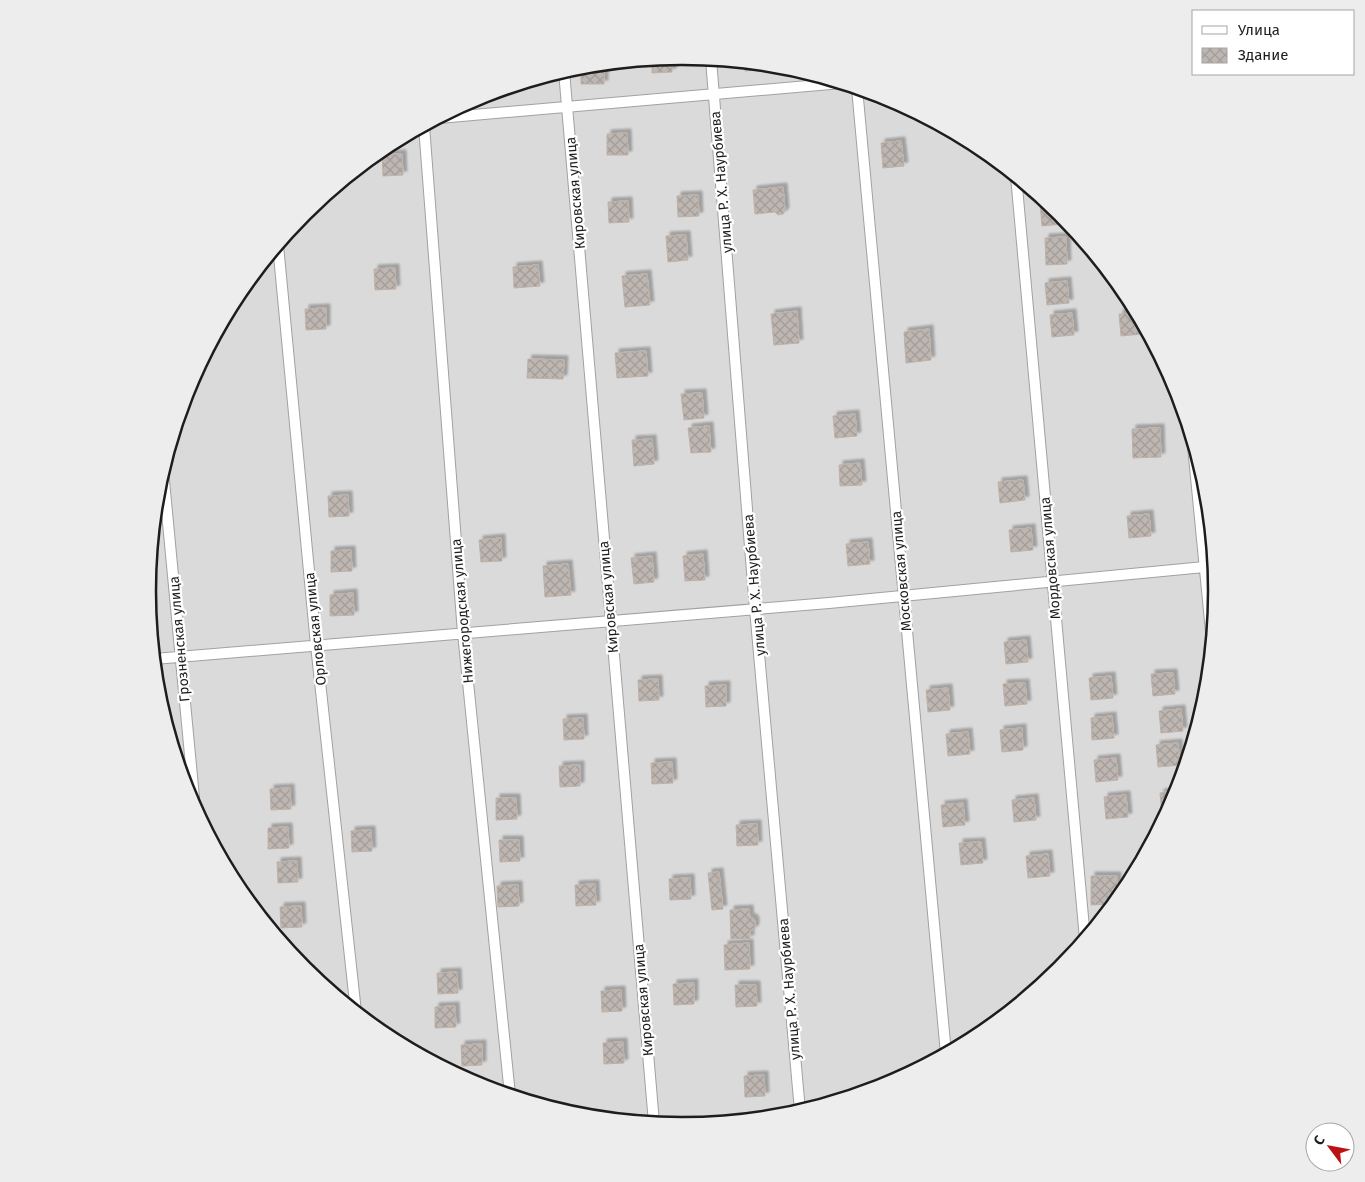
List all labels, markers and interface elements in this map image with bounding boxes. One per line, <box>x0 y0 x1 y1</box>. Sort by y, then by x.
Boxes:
legend <box>1192 10 1355 75</box>
text: Улица <box>1238 21 1280 39</box>
text: Здание <box>1238 46 1288 64</box>
street label: улица Р. Х. Наурбиева <box>707 110 736 254</box>
street label: Кировская улица <box>562 136 589 250</box>
street label: Мордовская улица <box>1037 496 1064 620</box>
street label: Московская улица <box>888 510 915 632</box>
street label: улица Р. Х. Наурбиева <box>740 513 769 657</box>
street label: Нижегородская улица <box>448 538 477 684</box>
street label: Кировская улица <box>595 540 622 654</box>
street label: Орловская улица <box>301 571 330 686</box>
street label: Грозненская улица <box>166 575 193 703</box>
street label: улица Р. Х. Наурбиева <box>775 917 804 1061</box>
street label: Кировская улица <box>630 943 657 1057</box>
north arrow <box>1305 1122 1355 1172</box>
text: С <box>1310 1132 1329 1148</box>

